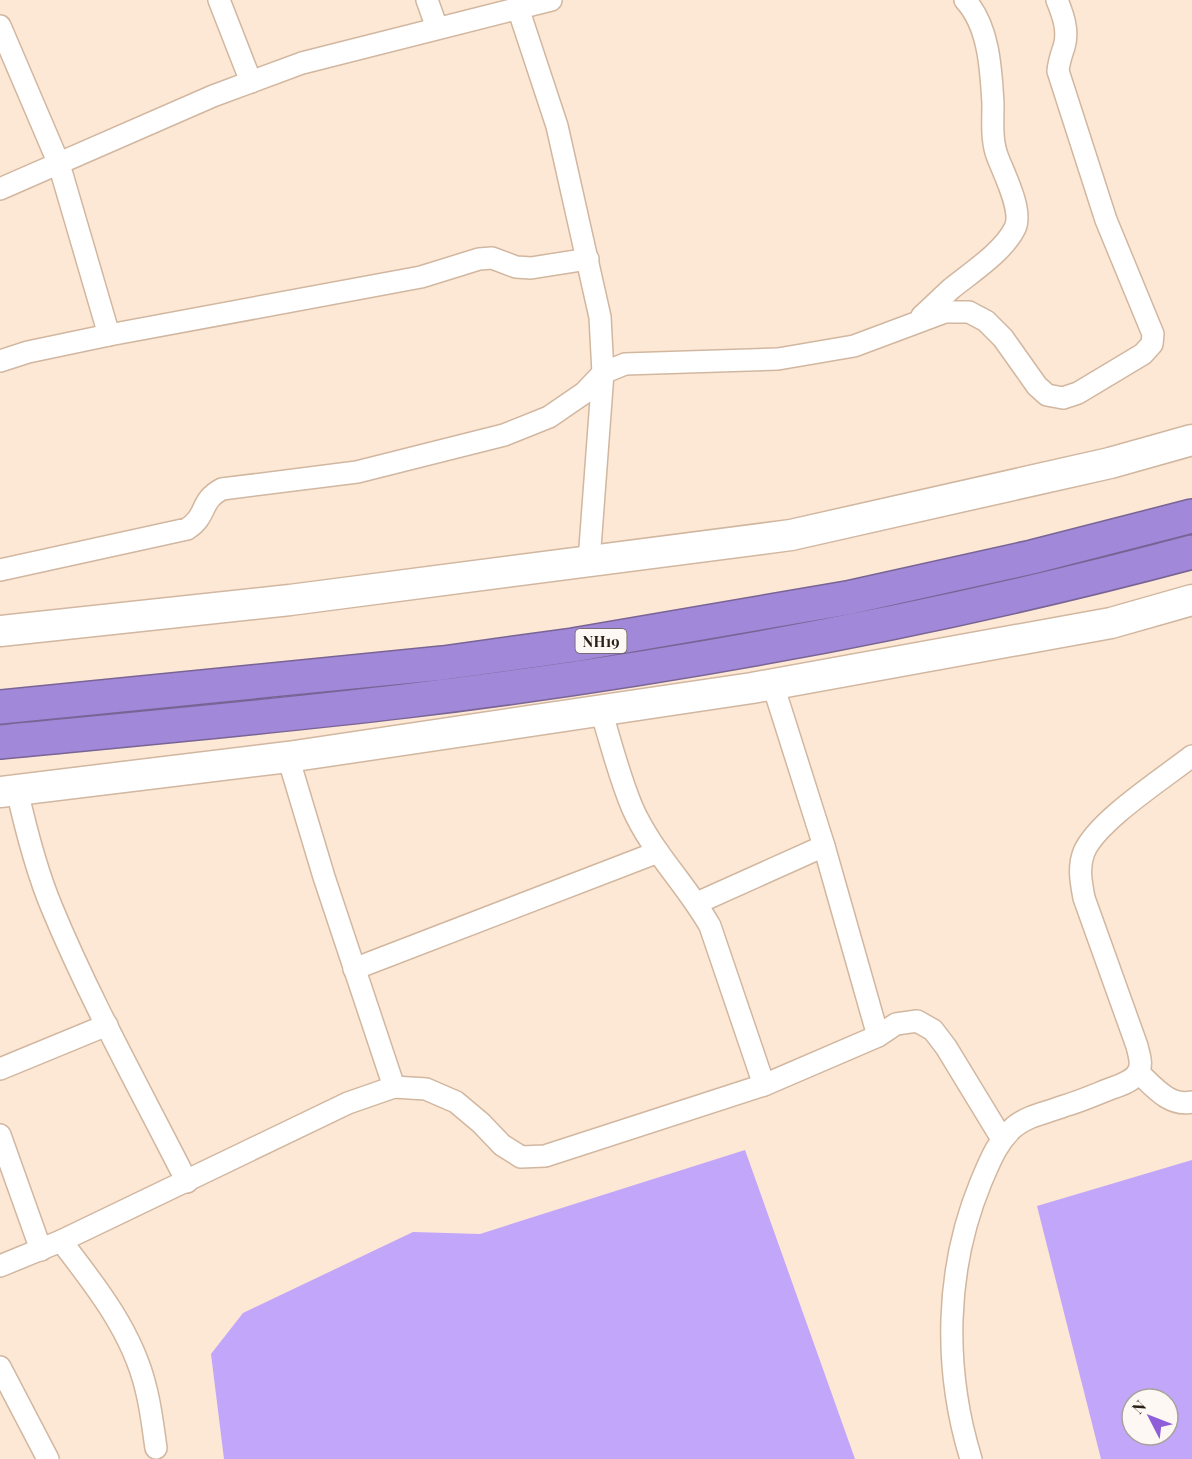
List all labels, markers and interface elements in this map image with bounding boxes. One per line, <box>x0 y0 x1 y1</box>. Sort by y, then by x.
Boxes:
road number: NH19 <box>576 629 626 653</box>
north arrow <box>1120 1387 1180 1447</box>
text: N <box>1127 1395 1150 1418</box>

